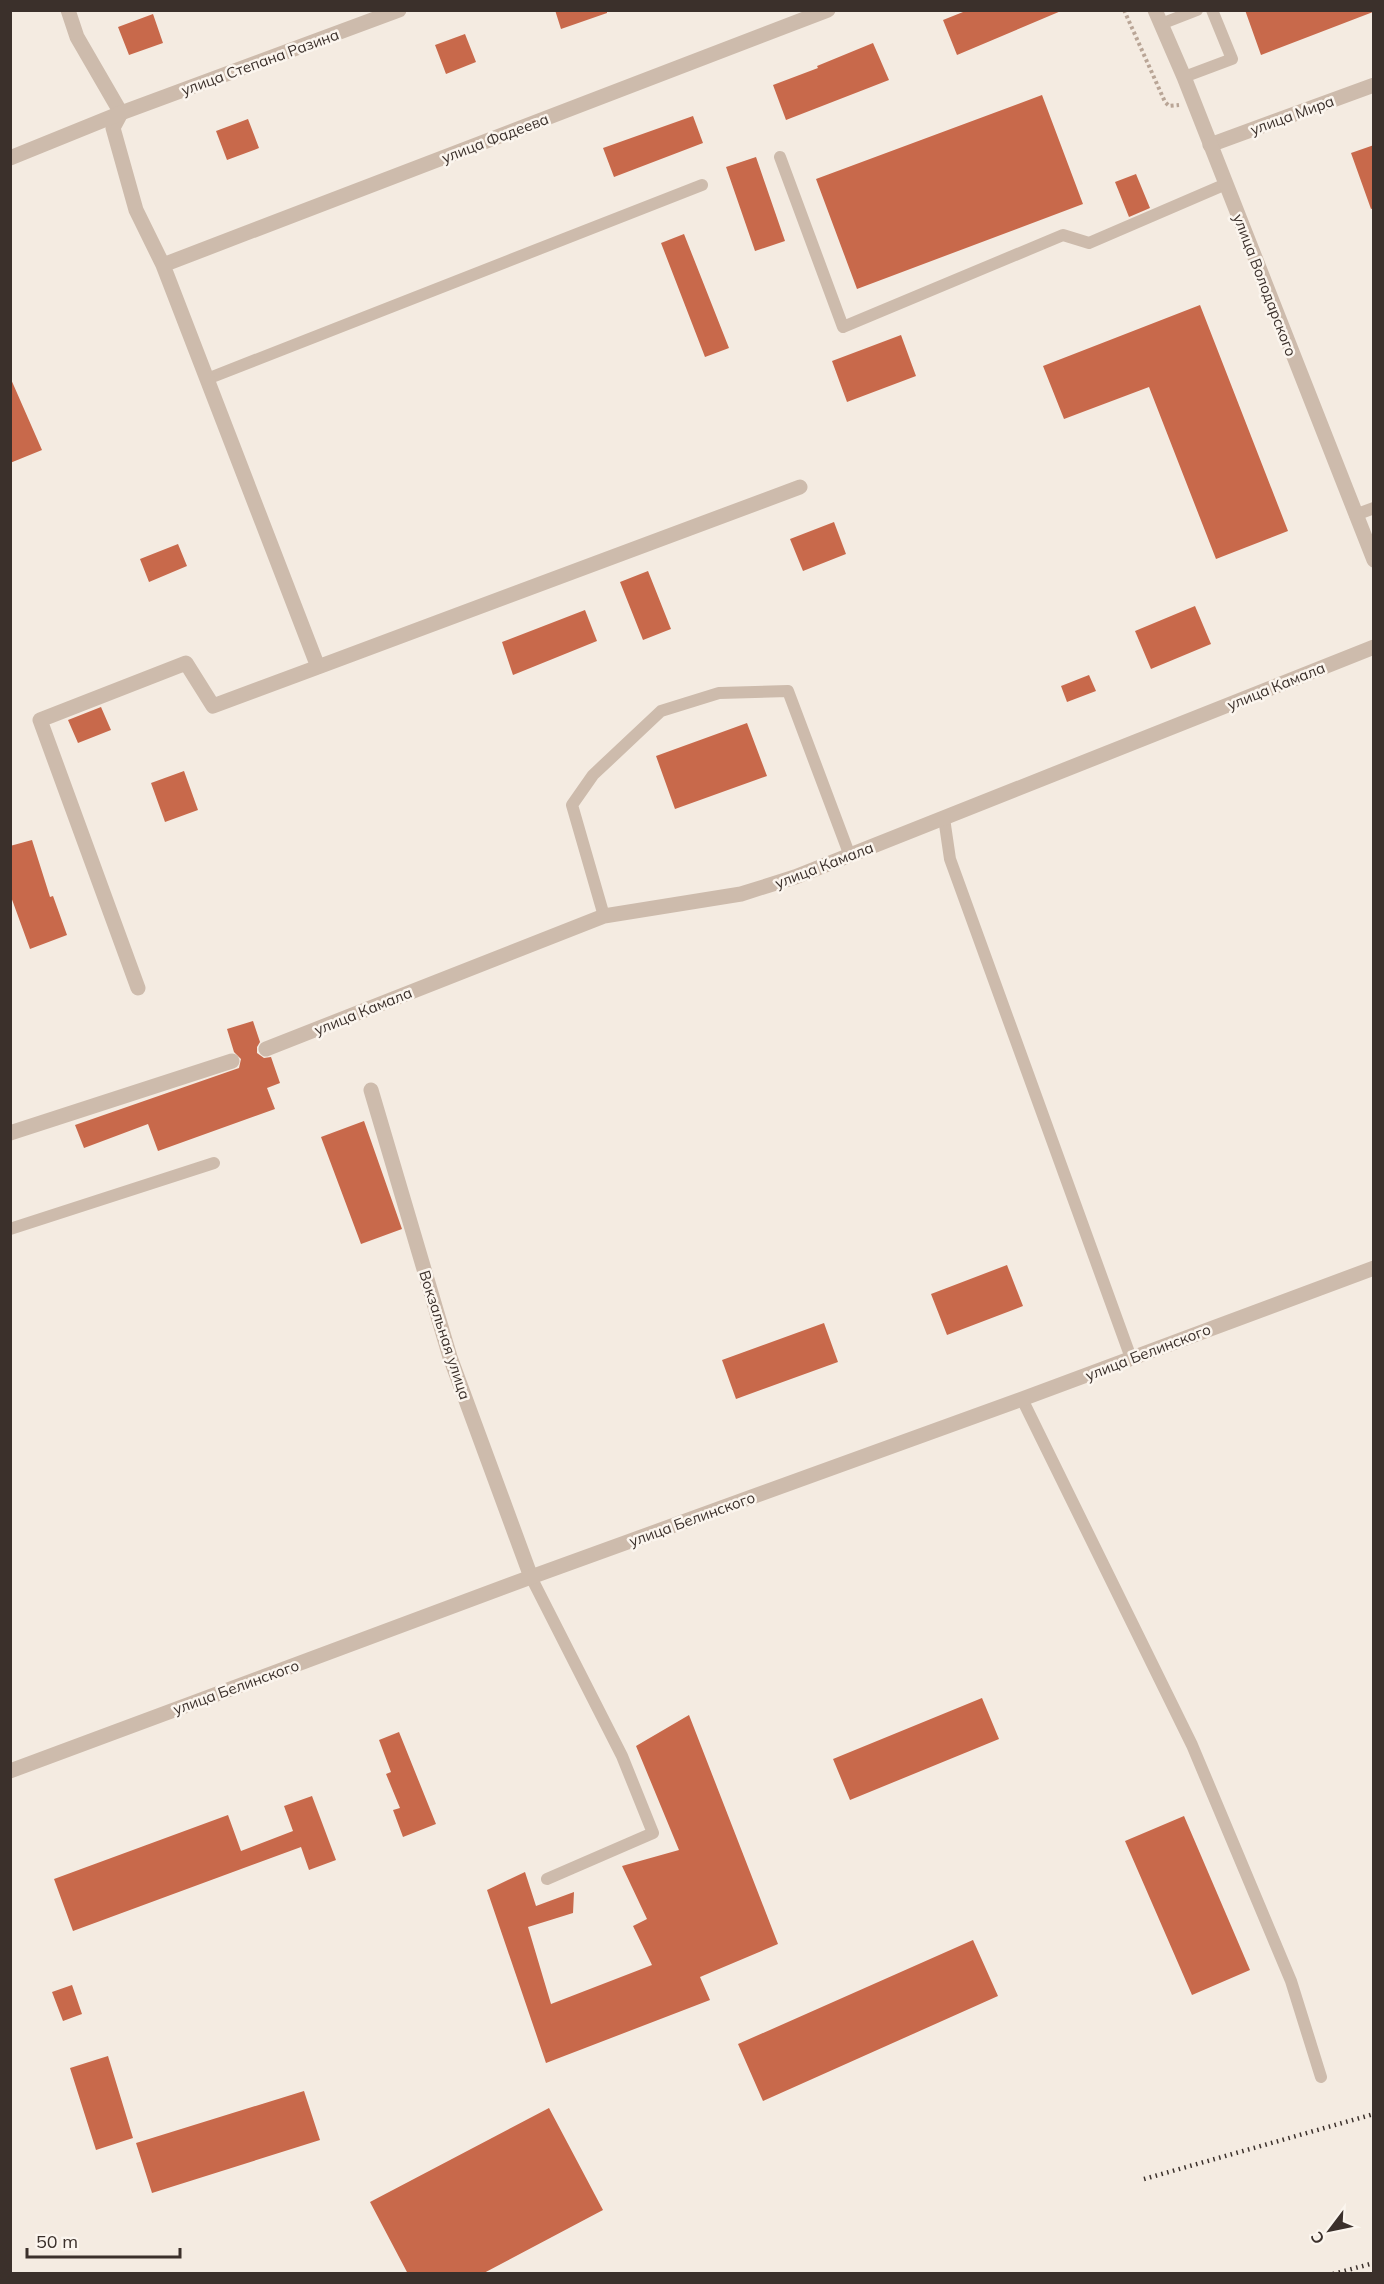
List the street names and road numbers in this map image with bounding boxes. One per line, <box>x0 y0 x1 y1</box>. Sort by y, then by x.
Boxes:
street label: улица Степана Разина <box>179 25 341 99</box>
street label: улица Мира <box>1248 91 1336 139</box>
street label: улица Фадеева <box>439 109 551 167</box>
street label: улица Володарского <box>1229 211 1301 359</box>
street label: улица Камала <box>1224 658 1328 714</box>
street label: улица Камала <box>772 838 876 892</box>
street label: улица Камала <box>311 983 415 1039</box>
street label: Вокзальная улица <box>415 1268 475 1402</box>
street label: улица Белинского <box>1083 1319 1213 1385</box>
street label: улица Белинского <box>626 1487 758 1551</box>
street label: улица Белинского <box>170 1655 302 1719</box>

